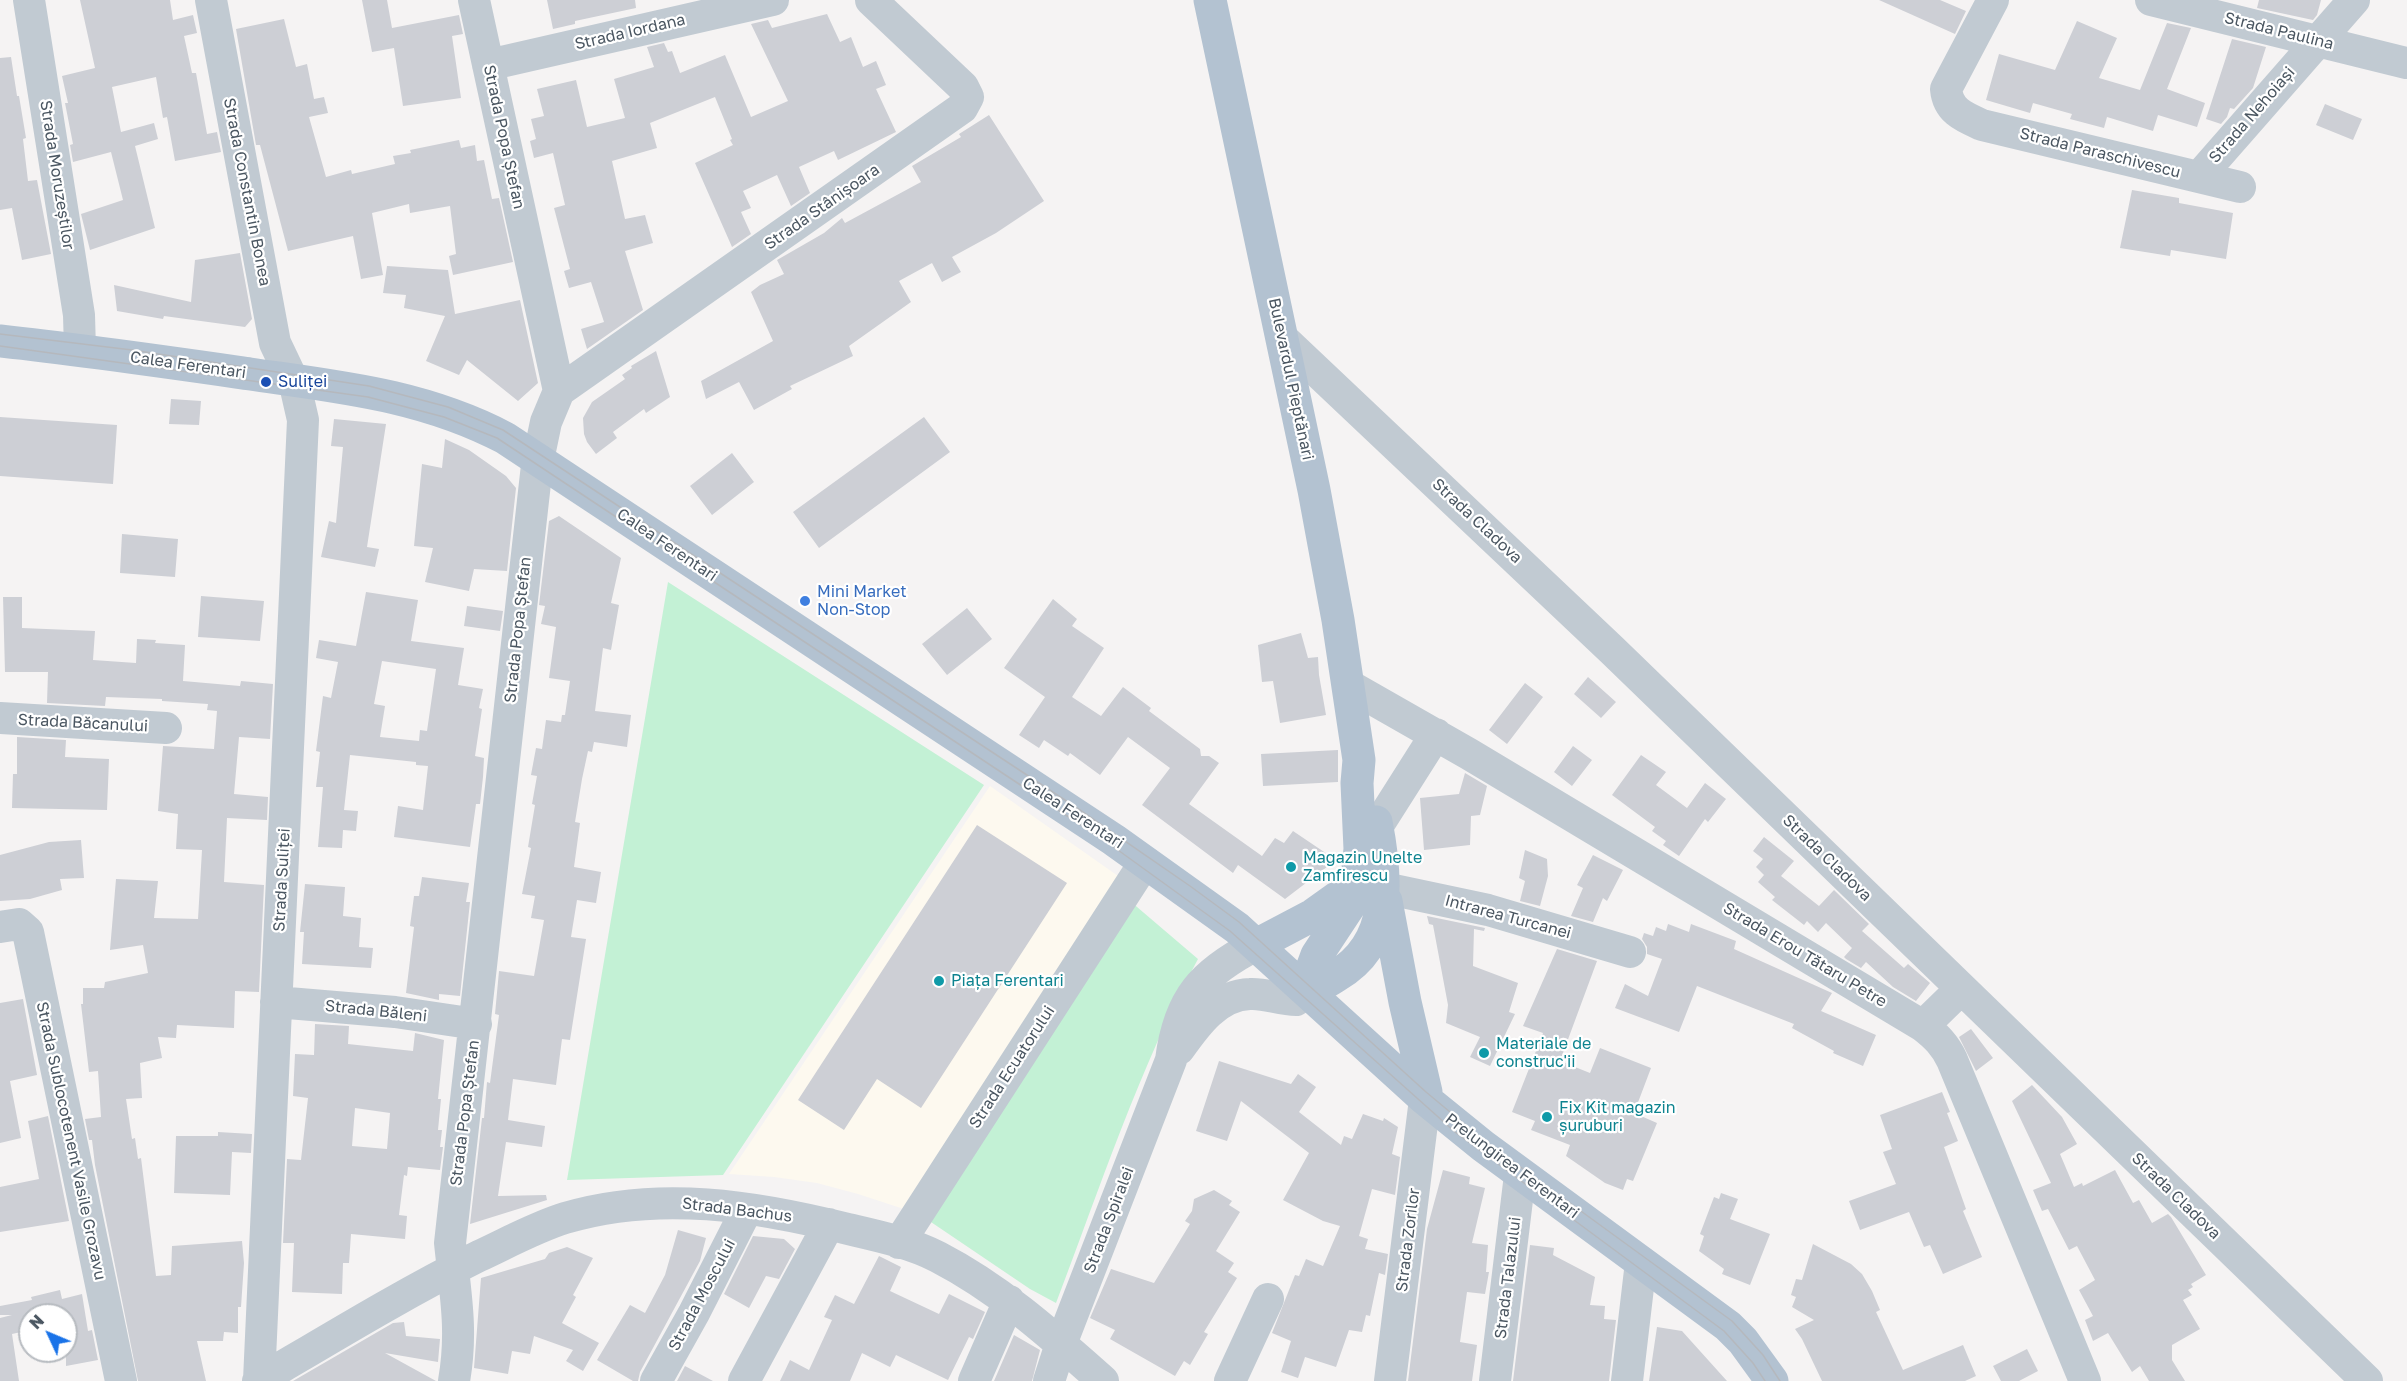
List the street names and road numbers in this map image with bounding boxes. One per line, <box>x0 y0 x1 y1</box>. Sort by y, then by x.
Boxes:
street label: Strada Paulina <box>2223 8 2335 54</box>
street label: Strada Iordana <box>573 10 687 54</box>
street label: Strada Popa Ștefan <box>479 63 529 211</box>
street label: Strada Nehoiași <box>2205 63 2299 167</box>
street label: Strada Constantin Bonea <box>219 96 275 288</box>
street label: Strada Moruzeștilor <box>36 99 78 251</box>
street label: Strada Paraschivescu <box>2018 124 2182 182</box>
street label: Strada Stânișoara <box>761 160 883 254</box>
street label: Bulevardul Pieptănari <box>1264 296 1318 462</box>
street label: Calea Ferentari <box>129 347 247 383</box>
street label: Strada Cladova <box>1428 474 1526 568</box>
street label: Calea Ferentari <box>613 504 721 586</box>
street label: Strada Popa Ștefan <box>501 556 535 704</box>
street label: Strada Băcanului <box>17 710 149 736</box>
street label: Calea Ferentari <box>1019 773 1127 853</box>
street label: Strada Cladova <box>1779 811 1875 905</box>
street label: Strada Suliței <box>270 828 294 932</box>
street label: Intrarea Turcanei <box>1443 891 1573 943</box>
street label: Strada Erou Tătaru Petre <box>1720 898 1890 1012</box>
street label: Strada Băleni <box>324 996 428 1026</box>
street label: Strada Sublocotenent Vasile Grozavu <box>32 1000 110 1282</box>
street label: Strada Ecuatorului <box>965 1002 1059 1132</box>
street label: Strada Popa Ștefan <box>447 1039 483 1187</box>
street label: Prelungirea Ferentari <box>1441 1109 1583 1223</box>
street label: Strada Cladova <box>2128 1149 2224 1243</box>
street label: Strada Spiralei <box>1080 1164 1138 1276</box>
street label: Strada Zorilor <box>1392 1187 1424 1293</box>
street label: Strada Bachus <box>681 1194 793 1226</box>
street label: Strada Talazului <box>1491 1216 1525 1340</box>
street label: Strada Moscului <box>664 1236 740 1354</box>

